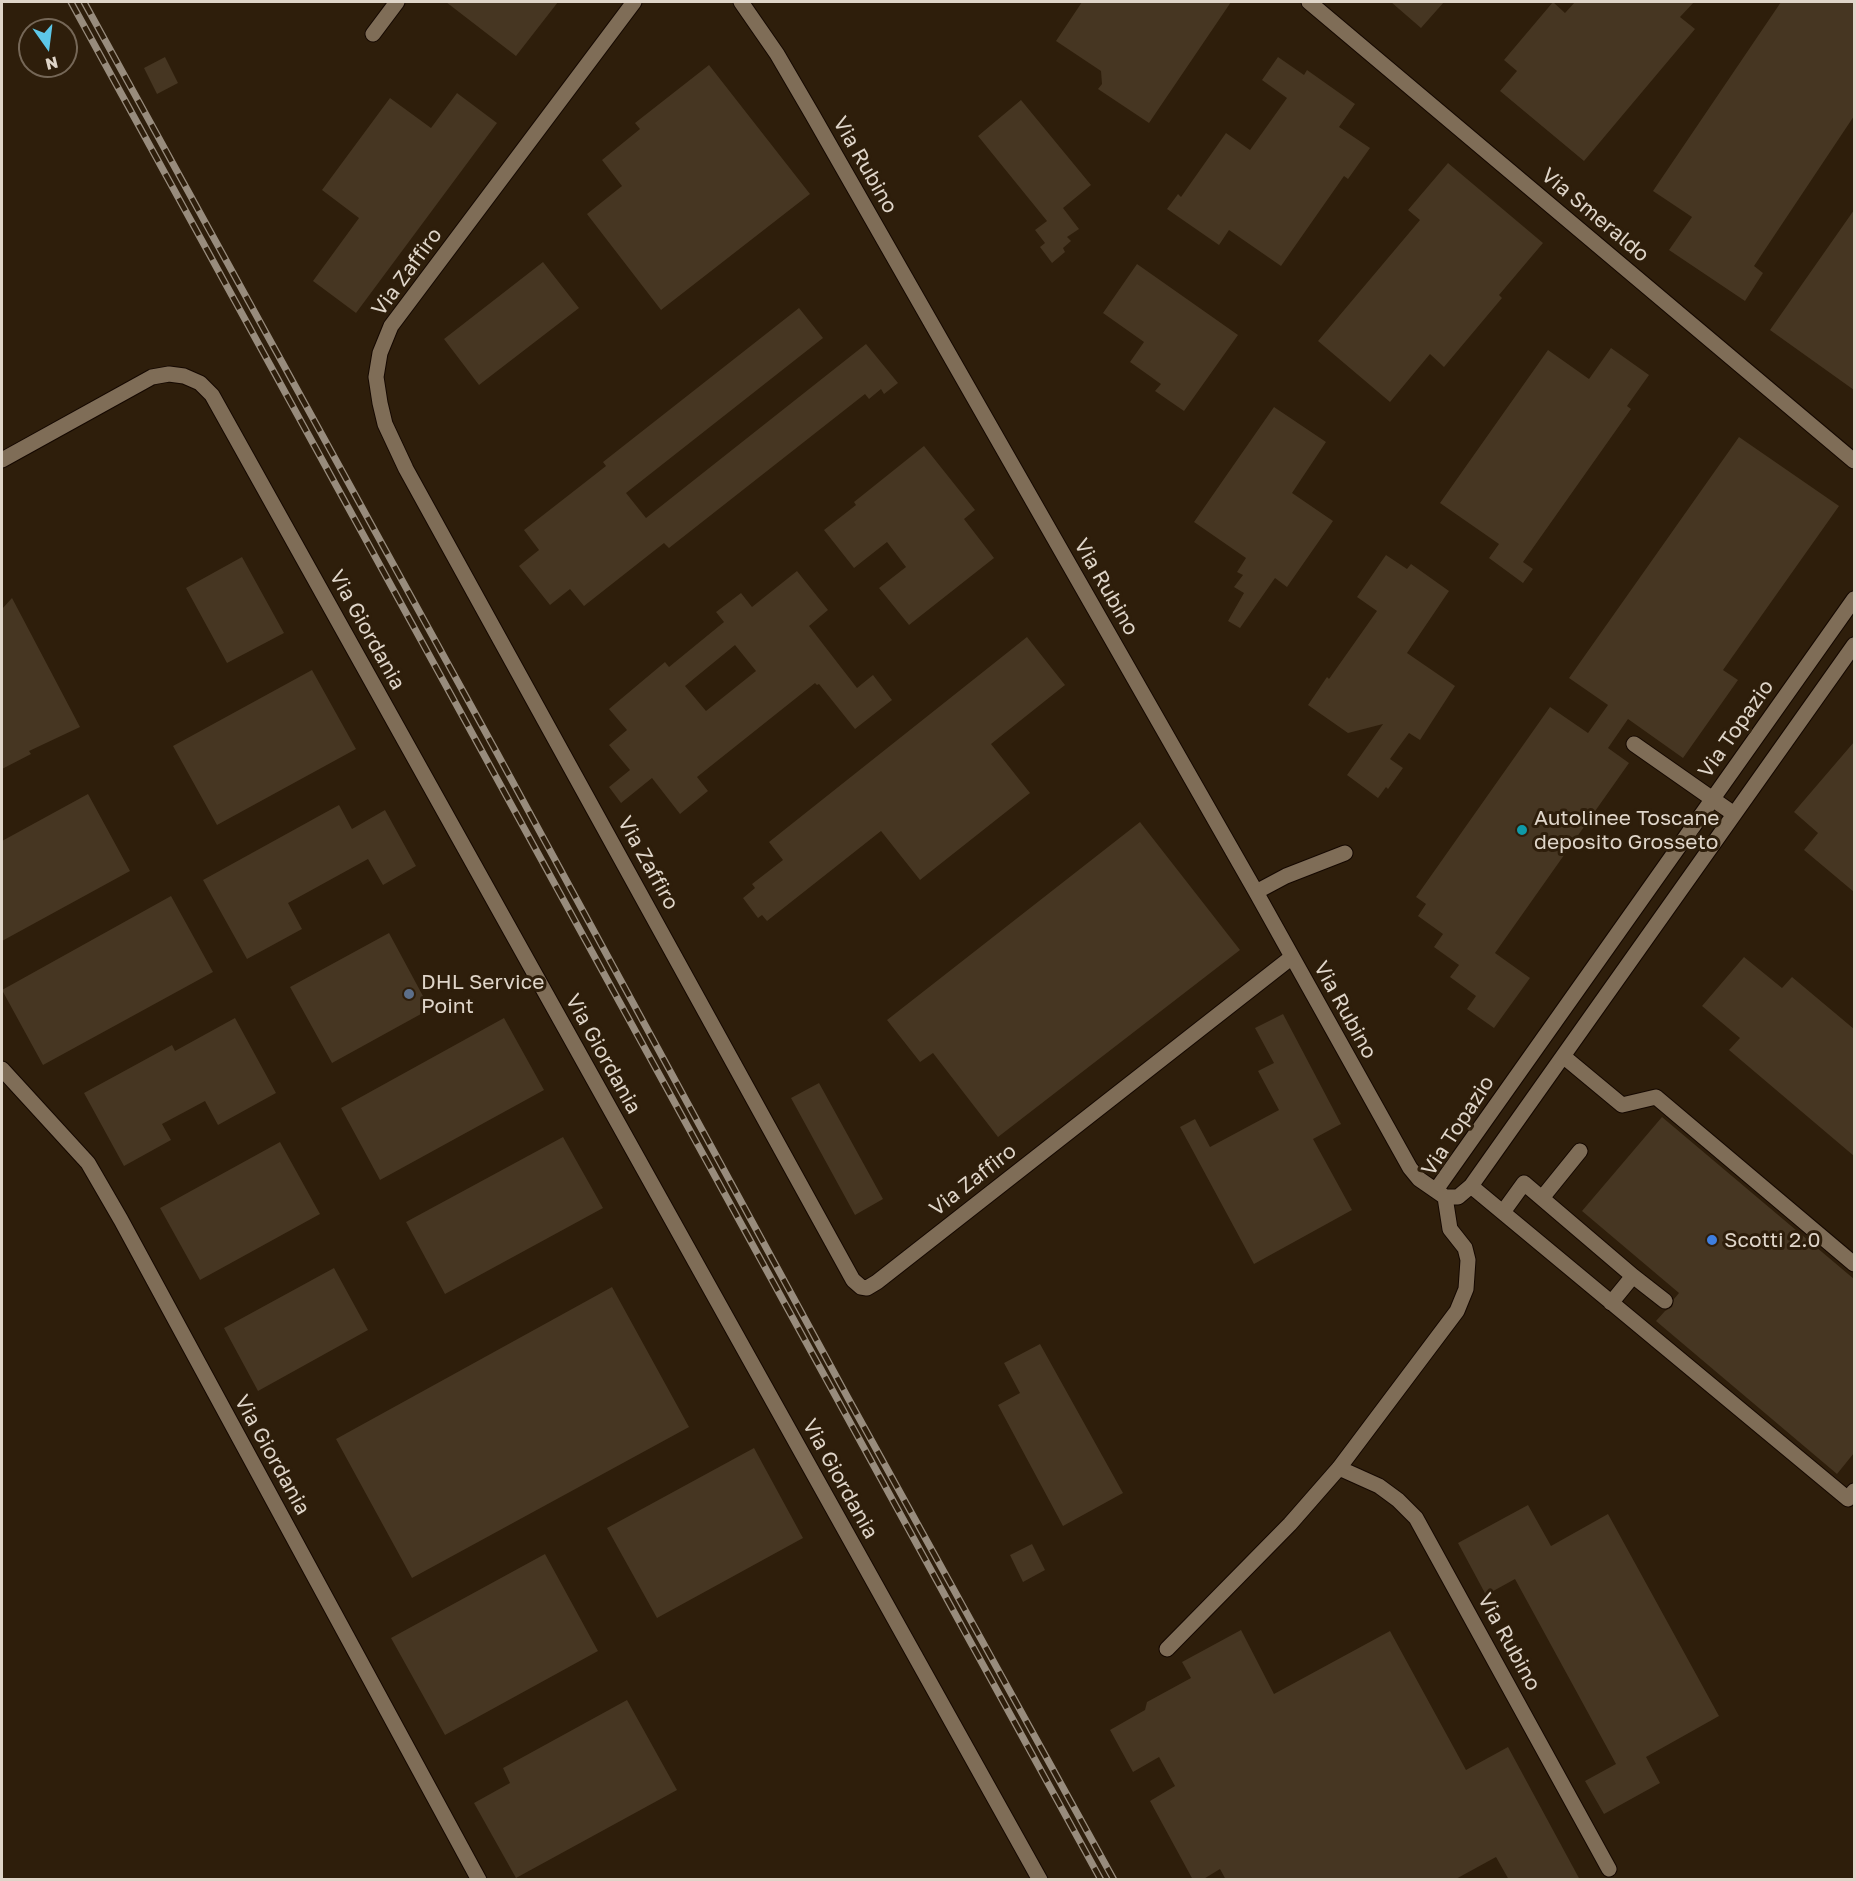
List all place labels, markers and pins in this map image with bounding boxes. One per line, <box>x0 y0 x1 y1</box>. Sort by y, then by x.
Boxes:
place label: Autolinee Toscane deposito Grosseto <box>1534 805 1719 855</box>
marker: Autolinee Toscane deposito Grosseto <box>1515 823 1529 837</box>
place label: DHL Service Point <box>421 969 544 1019</box>
marker: DHL Service Point <box>402 987 416 1001</box>
place label: Scotti 2.0 <box>1724 1227 1820 1253</box>
marker: Scotti 2.0 <box>1705 1233 1719 1247</box>

